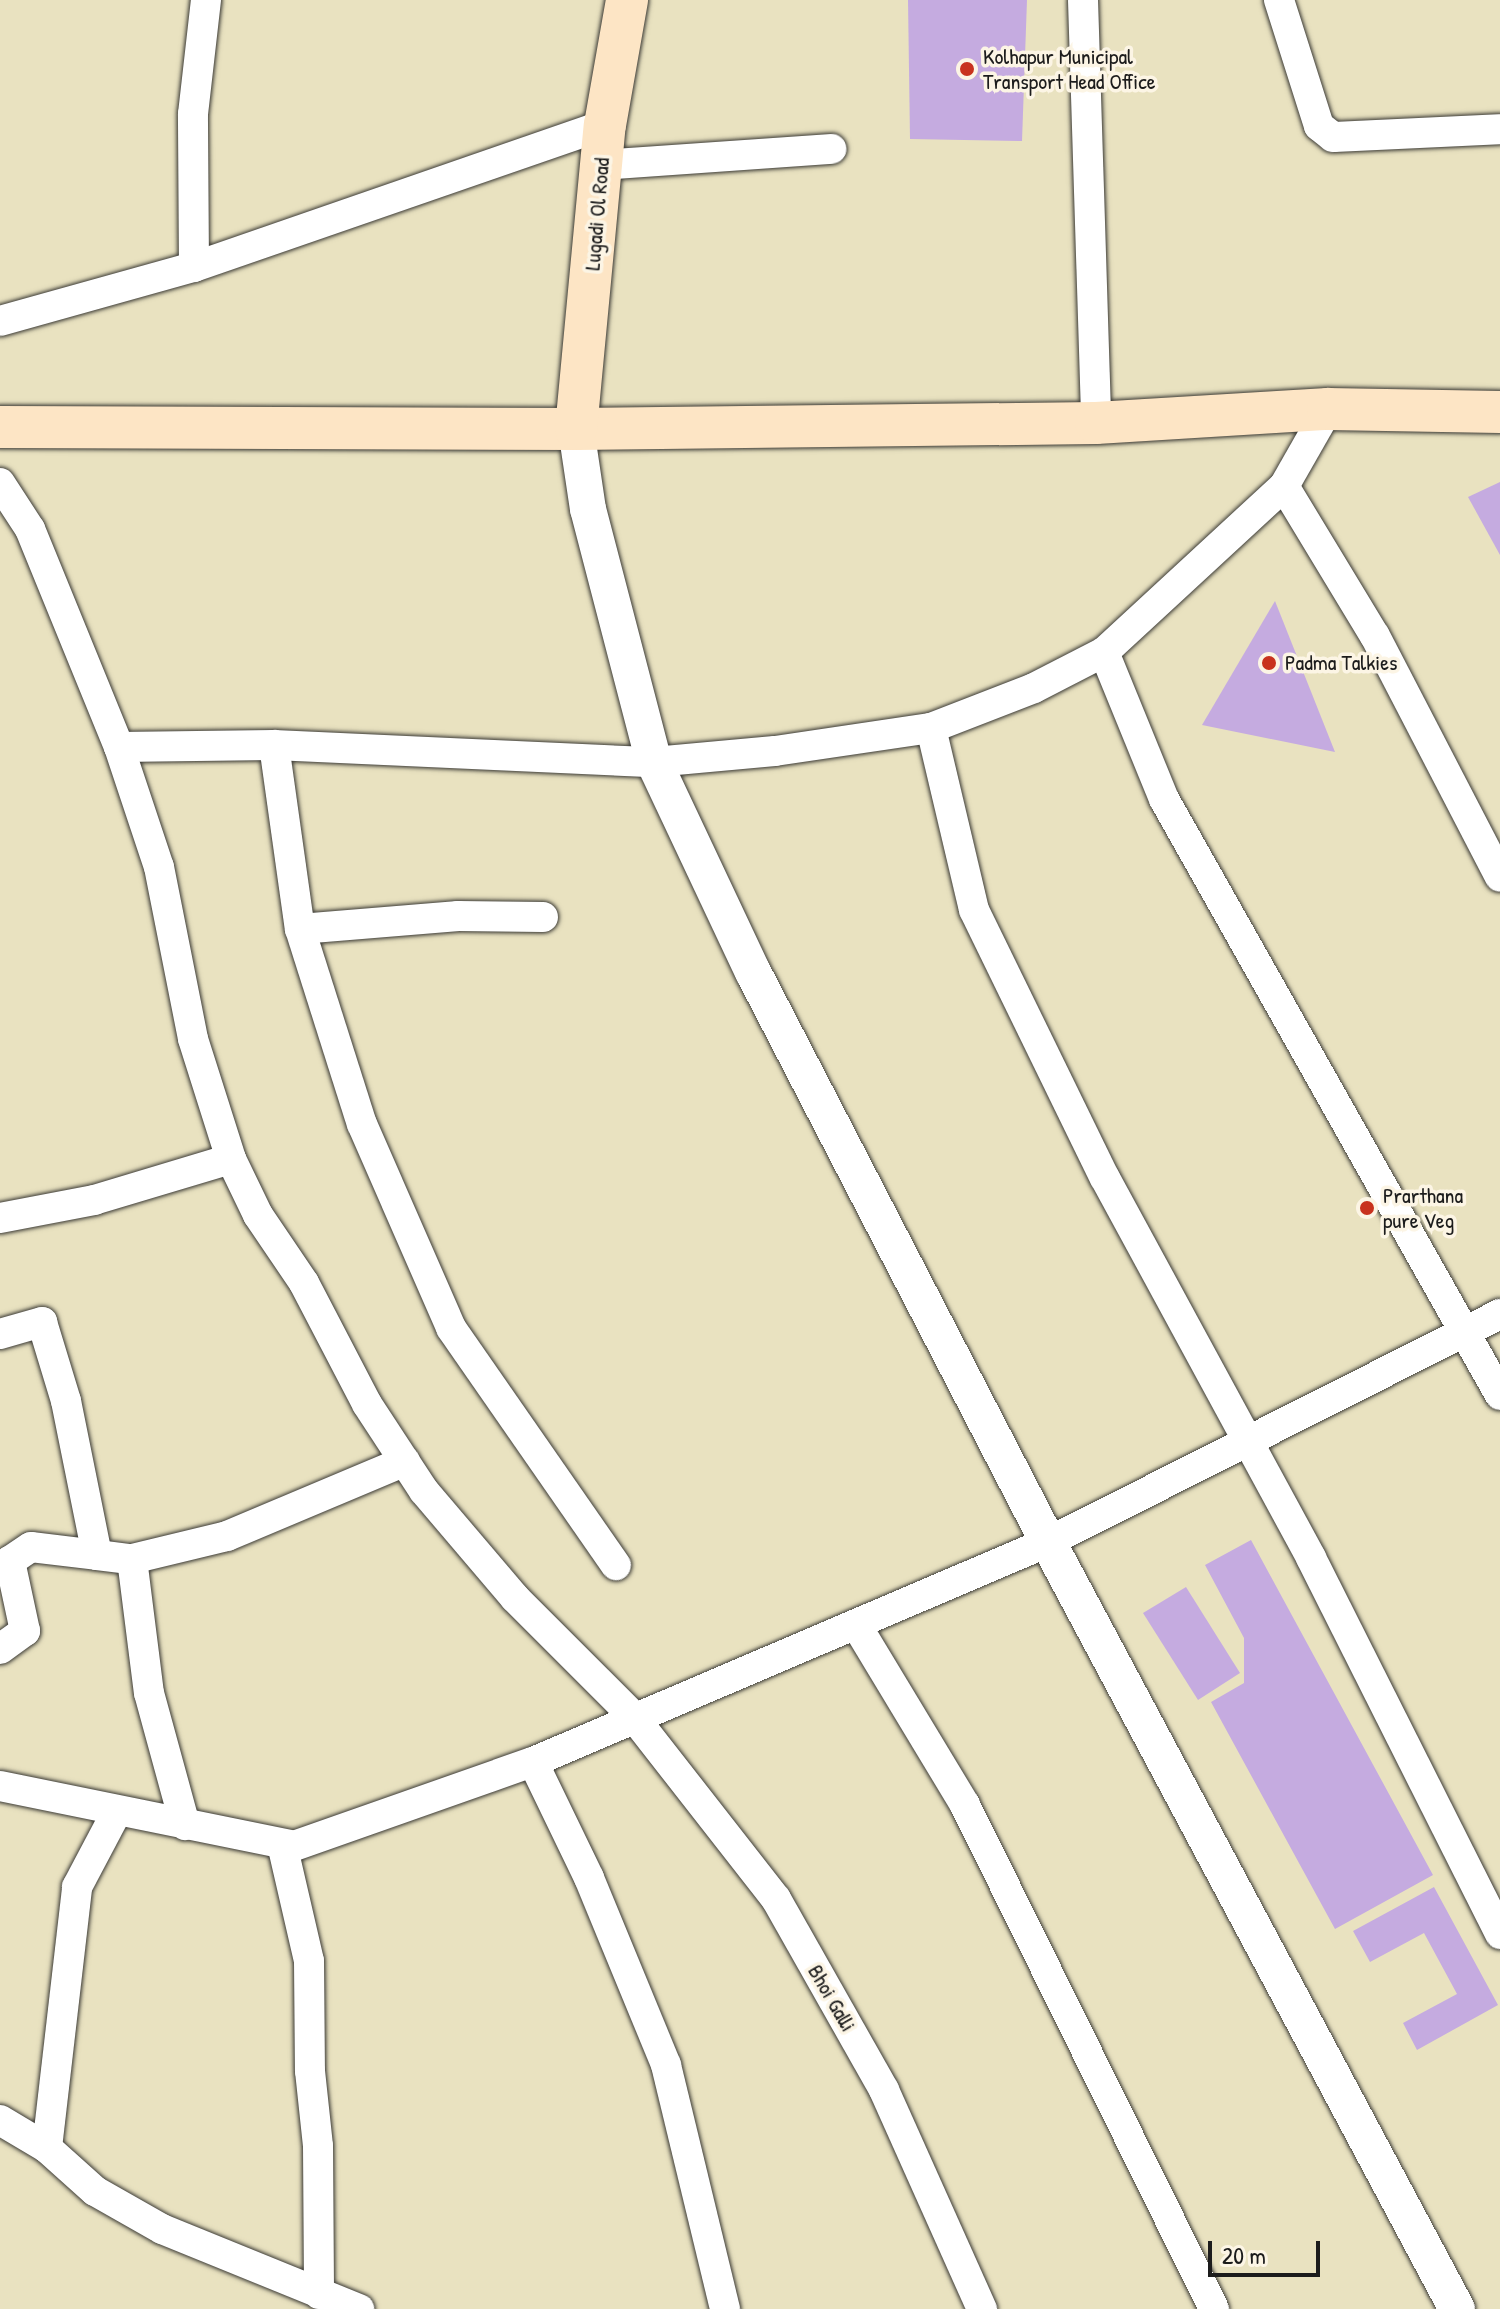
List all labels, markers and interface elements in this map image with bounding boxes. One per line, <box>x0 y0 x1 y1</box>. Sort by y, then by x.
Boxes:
place label: Kolhapur Municipal Transport Head Office <box>983 43 1156 94</box>
marker: Kolhapur Municipal Transport Head Office <box>958 60 976 78</box>
street label: Lugadi Ol Road <box>579 156 615 272</box>
place label: Padma Talkies <box>1285 650 1397 676</box>
marker: Padma Talkies <box>1260 654 1278 672</box>
place label: Prarthana pure Veg <box>1383 1182 1463 1234</box>
marker: Prarthana pure Veg <box>1358 1199 1376 1217</box>
street label: Bhoi Galli <box>802 1960 862 2036</box>
scale bar <box>1212 2225 1324 2275</box>
text: 20 m <box>1222 2239 1266 2271</box>

